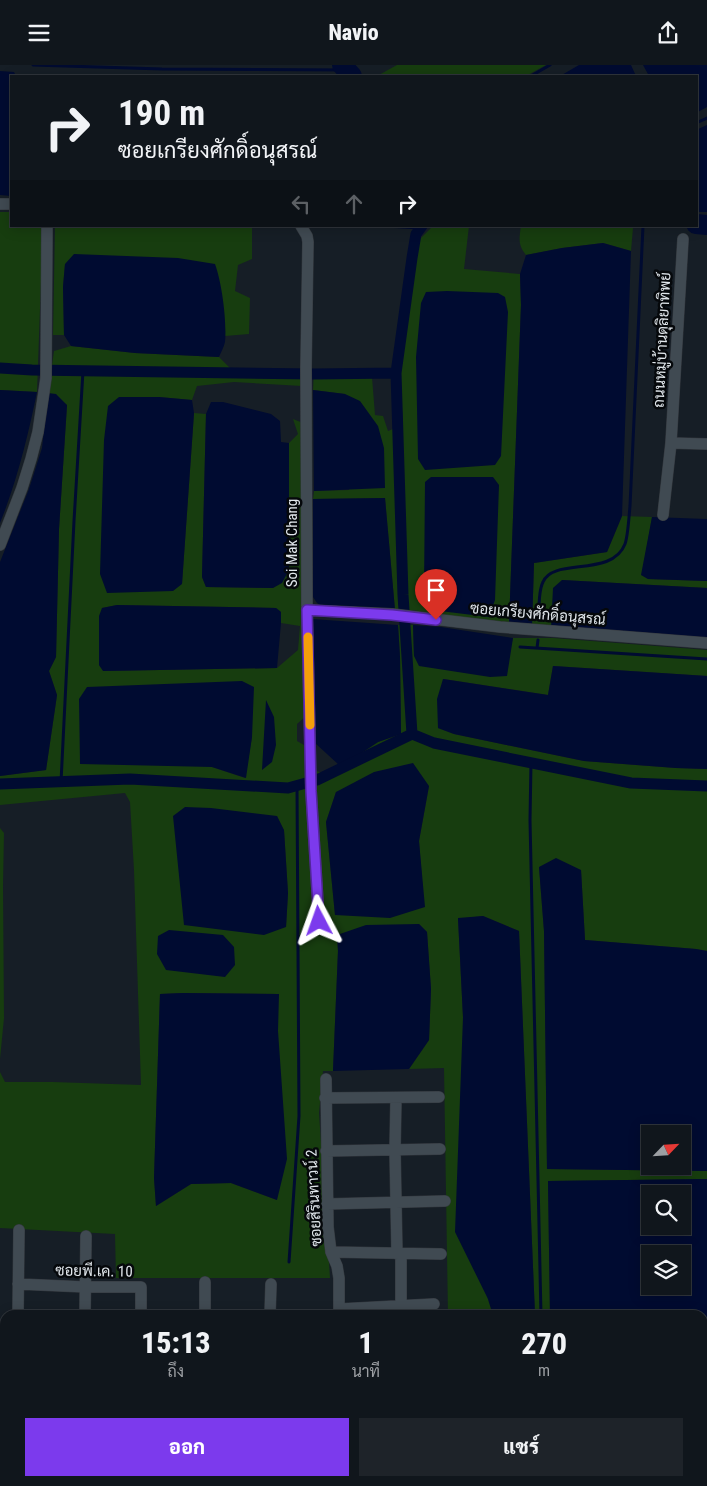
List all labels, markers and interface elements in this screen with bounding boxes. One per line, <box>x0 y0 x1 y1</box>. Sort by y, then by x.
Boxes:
icon: menu <box>25 19 53 47</box>
icon: share <box>654 19 682 47</box>
text: Navio <box>328 20 379 45</box>
text: 190 m <box>118 93 205 134</box>
icon: right <box>35 95 100 160</box>
text: ซอยเกรียงศักดิ์อนุสรณ์ <box>118 138 317 163</box>
icon: left <box>287 190 315 218</box>
icon: ahead <box>340 190 368 218</box>
icon: right <box>393 190 421 218</box>
street label: ถนนหมู่บ้านดุลิยาทิพย์ <box>648 272 677 408</box>
street label: Soi Mak Chang <box>283 499 301 587</box>
pin <box>415 569 457 620</box>
icon: arrive <box>422 576 450 604</box>
street label: ซอยเกรียงศักดิ์อนุสรณ์ <box>469 593 607 631</box>
position arrow <box>292 894 344 946</box>
north arrow <box>641 1125 691 1175</box>
map controls <box>641 1125 691 1295</box>
street label: ซอยสิรินทาวน์ 2 <box>301 1149 326 1247</box>
button: search <box>641 1185 691 1235</box>
button: layers <box>641 1245 691 1295</box>
street label: ซอยพี.เค. 10 <box>55 1260 133 1281</box>
text: 15:13 <box>141 1325 211 1360</box>
text: 1 <box>358 1325 373 1360</box>
text: 270 <box>521 1326 567 1361</box>
text: m <box>538 1361 550 1380</box>
text: ถึง <box>168 1362 184 1381</box>
text: นาที <box>352 1362 380 1381</box>
button: ออก <box>25 1418 349 1476</box>
button: แชร์ <box>359 1418 683 1476</box>

